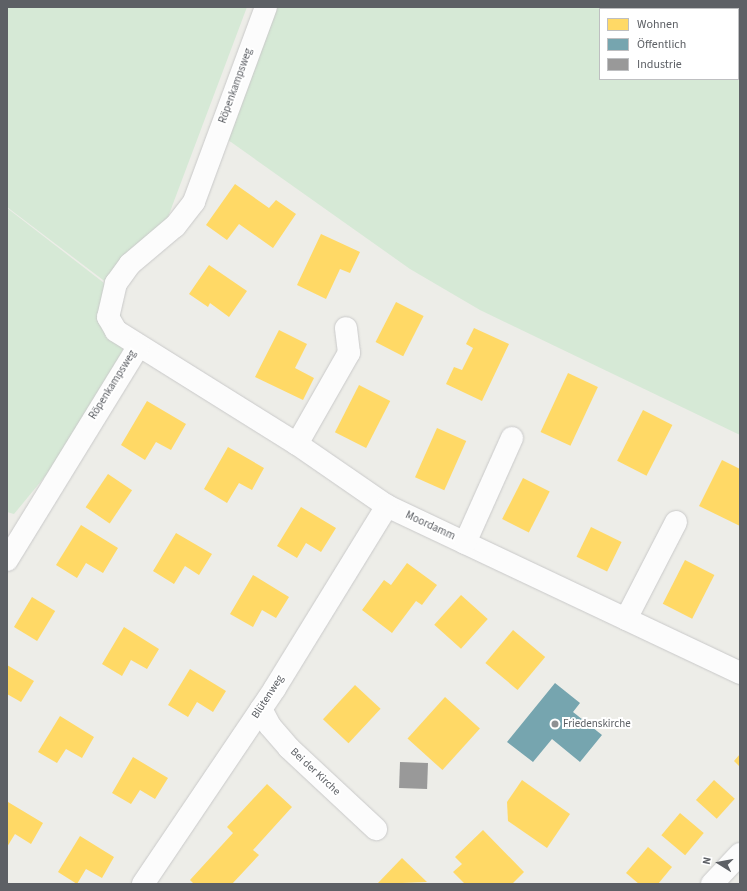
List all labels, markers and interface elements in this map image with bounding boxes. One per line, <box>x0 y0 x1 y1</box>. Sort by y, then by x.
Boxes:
legend <box>599 8 739 80</box>
text: Wohnen <box>637 16 679 33</box>
text: Öffentlich <box>637 36 686 53</box>
street label: Röpenkampsweg <box>216 47 256 125</box>
text: Industrie <box>637 56 682 73</box>
street label: Röpenkampsweg <box>86 348 140 422</box>
street label: Moordamm <box>403 509 457 543</box>
street label: Blütenweg <box>249 673 287 721</box>
place label: Friedenskirche <box>563 717 631 731</box>
marker: Friedenskirche <box>550 719 560 729</box>
street label: Bei der Kirche <box>287 745 343 799</box>
north arrow <box>699 843 739 883</box>
text: N <box>699 856 715 866</box>

